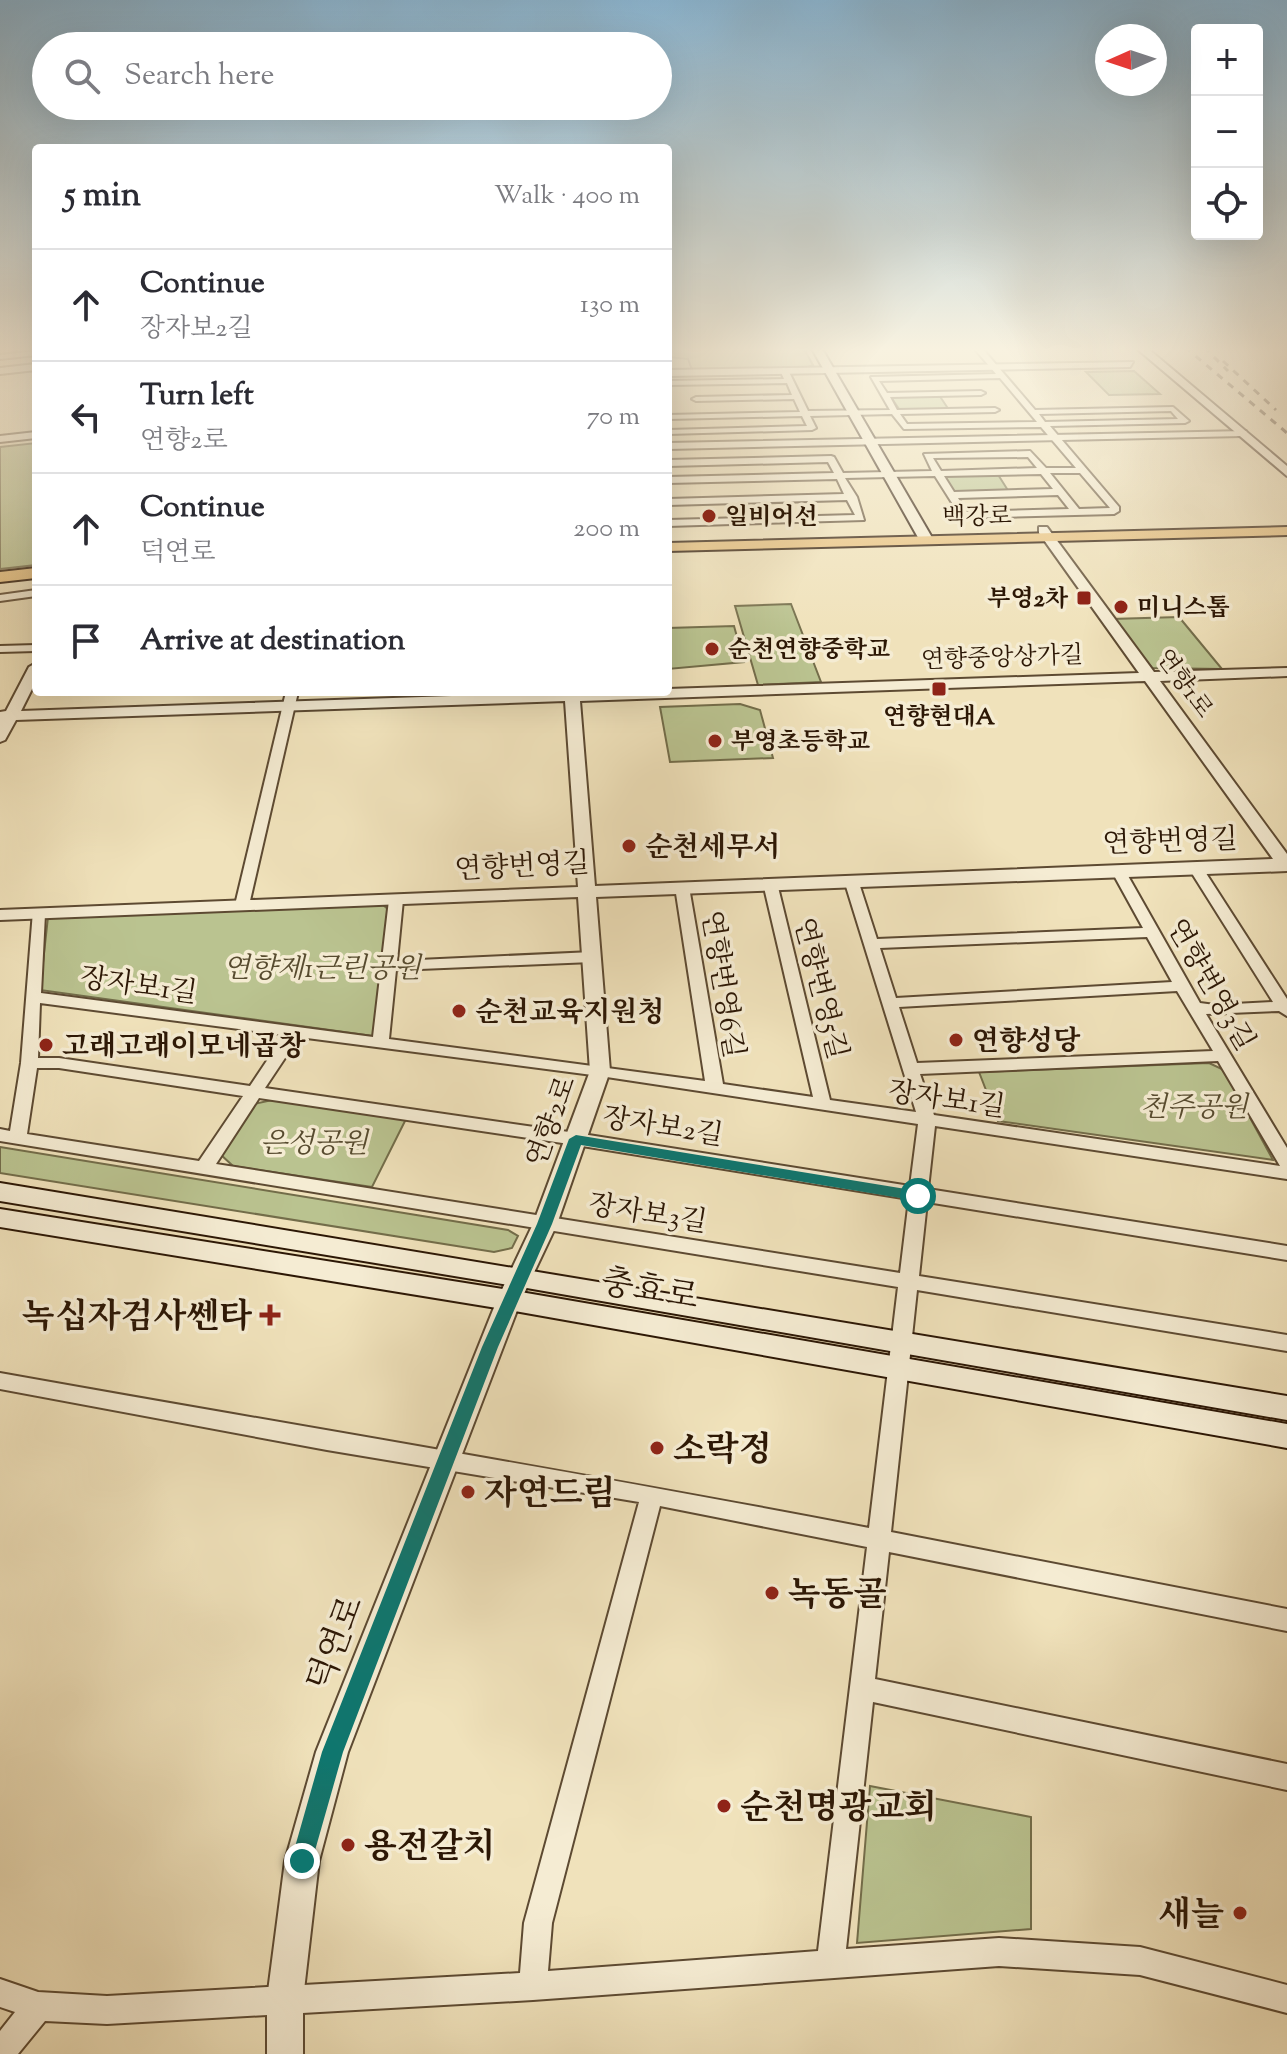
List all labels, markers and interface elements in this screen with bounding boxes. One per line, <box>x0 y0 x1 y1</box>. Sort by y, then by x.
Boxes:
north arrow <box>1095 24 1167 96</box>
map controls <box>1191 24 1263 240</box>
button: + <box>1191 24 1263 96</box>
search box <box>32 32 672 120</box>
icon: search <box>60 54 104 98</box>
text: Search here <box>124 55 274 98</box>
button: − <box>1191 96 1263 168</box>
button: locate <box>1191 168 1263 240</box>
text: 5 min <box>64 172 141 221</box>
text: Walk · 400 m <box>494 178 640 215</box>
text: Continue <box>140 263 265 306</box>
icon: ahead <box>64 283 108 327</box>
text: 130 m <box>580 287 640 324</box>
text: 장자보2길 <box>140 311 253 348</box>
text: Turn left <box>140 375 254 418</box>
icon: left <box>64 395 108 439</box>
text: 70 m <box>587 399 640 436</box>
text: 연향2로 <box>140 423 228 460</box>
text: Continue <box>140 487 265 530</box>
street label: 백강로 <box>942 500 1012 536</box>
place label: 일비어선 <box>725 501 818 535</box>
icon: ahead <box>64 507 108 551</box>
marker: 일비어선 <box>700 507 718 525</box>
text: 200 m <box>573 511 640 548</box>
text: 덕연로 <box>140 535 215 572</box>
place label: 부영2차 <box>987 583 1069 617</box>
marker: 부영2차 <box>1075 589 1093 607</box>
place label: 미니스톱 <box>1137 592 1230 626</box>
marker: 미니스톱 <box>1112 598 1130 616</box>
icon: arrive <box>64 619 108 663</box>
text: Arrive at destination <box>140 620 405 663</box>
place label: 순천연향중학교 <box>728 634 890 668</box>
street label: 연향중앙상가길 <box>920 639 1084 679</box>
marker: 순천연향중학교 <box>703 640 721 658</box>
street label: 연향1로 <box>1147 643 1220 726</box>
marker: 연향현대A <box>930 680 948 698</box>
place label: 연향현대A <box>883 701 996 735</box>
place label: 부영초등학교 <box>731 726 870 760</box>
marker: 부영초등학교 <box>706 732 724 750</box>
street label: 연향번영길 <box>1102 821 1238 865</box>
place label: 순천세무서 <box>645 829 780 869</box>
marker: 순천세무서 <box>620 837 638 855</box>
street label: 연향번영길 <box>454 844 591 892</box>
street label: 연향번영6길 <box>690 908 752 1061</box>
street label: 연향번영3길 <box>1155 912 1263 1059</box>
street label: 연향번영5길 <box>782 914 856 1064</box>
park label: 연향제1근린공원 <box>223 950 423 990</box>
street label: 장자보1길 <box>78 959 200 1015</box>
place label: 순천교육지원청 <box>475 994 664 1034</box>
marker: 순천교육지원청 <box>450 1002 468 1020</box>
place label: 연향성당 <box>972 1023 1081 1063</box>
place label: 고래고래이모네곱창 <box>62 1028 306 1068</box>
marker: 연향성당 <box>947 1031 965 1049</box>
marker: 고래고래이모네곱창 <box>37 1036 55 1054</box>
street label: 연향2로 <box>518 1071 588 1173</box>
street label: 장자보1길 <box>886 1073 1008 1129</box>
park label: 천주공원 <box>1140 1089 1250 1129</box>
street label: 장자보2길 <box>600 1099 726 1157</box>
park label: 은성공원 <box>260 1125 370 1165</box>
route start <box>900 1178 936 1214</box>
street label: 장자보3길 <box>585 1186 710 1244</box>
street label: 충효로 <box>597 1259 702 1324</box>
place label: 녹십자검사쎈타 <box>22 1294 252 1343</box>
marker: 녹십자검사쎈타 <box>259 1304 281 1326</box>
place label: 소락정 <box>673 1427 772 1476</box>
marker: 소락정 <box>648 1439 666 1457</box>
place label: 자연드림 <box>484 1471 615 1520</box>
marker: 자연드림 <box>459 1483 477 1501</box>
place label: 녹동골 <box>788 1572 887 1621</box>
marker: 녹동골 <box>763 1584 781 1602</box>
street label: 덕연로 <box>297 1589 378 1699</box>
place label: 순천명광교회 <box>740 1785 937 1834</box>
marker: 순천명광교회 <box>715 1797 733 1815</box>
place label: 용전갈치 <box>364 1824 495 1873</box>
marker: 용전갈치 <box>339 1836 357 1854</box>
route end <box>284 1843 320 1879</box>
place label: 새늘 <box>1158 1892 1224 1941</box>
marker: 새늘 <box>1231 1904 1249 1922</box>

